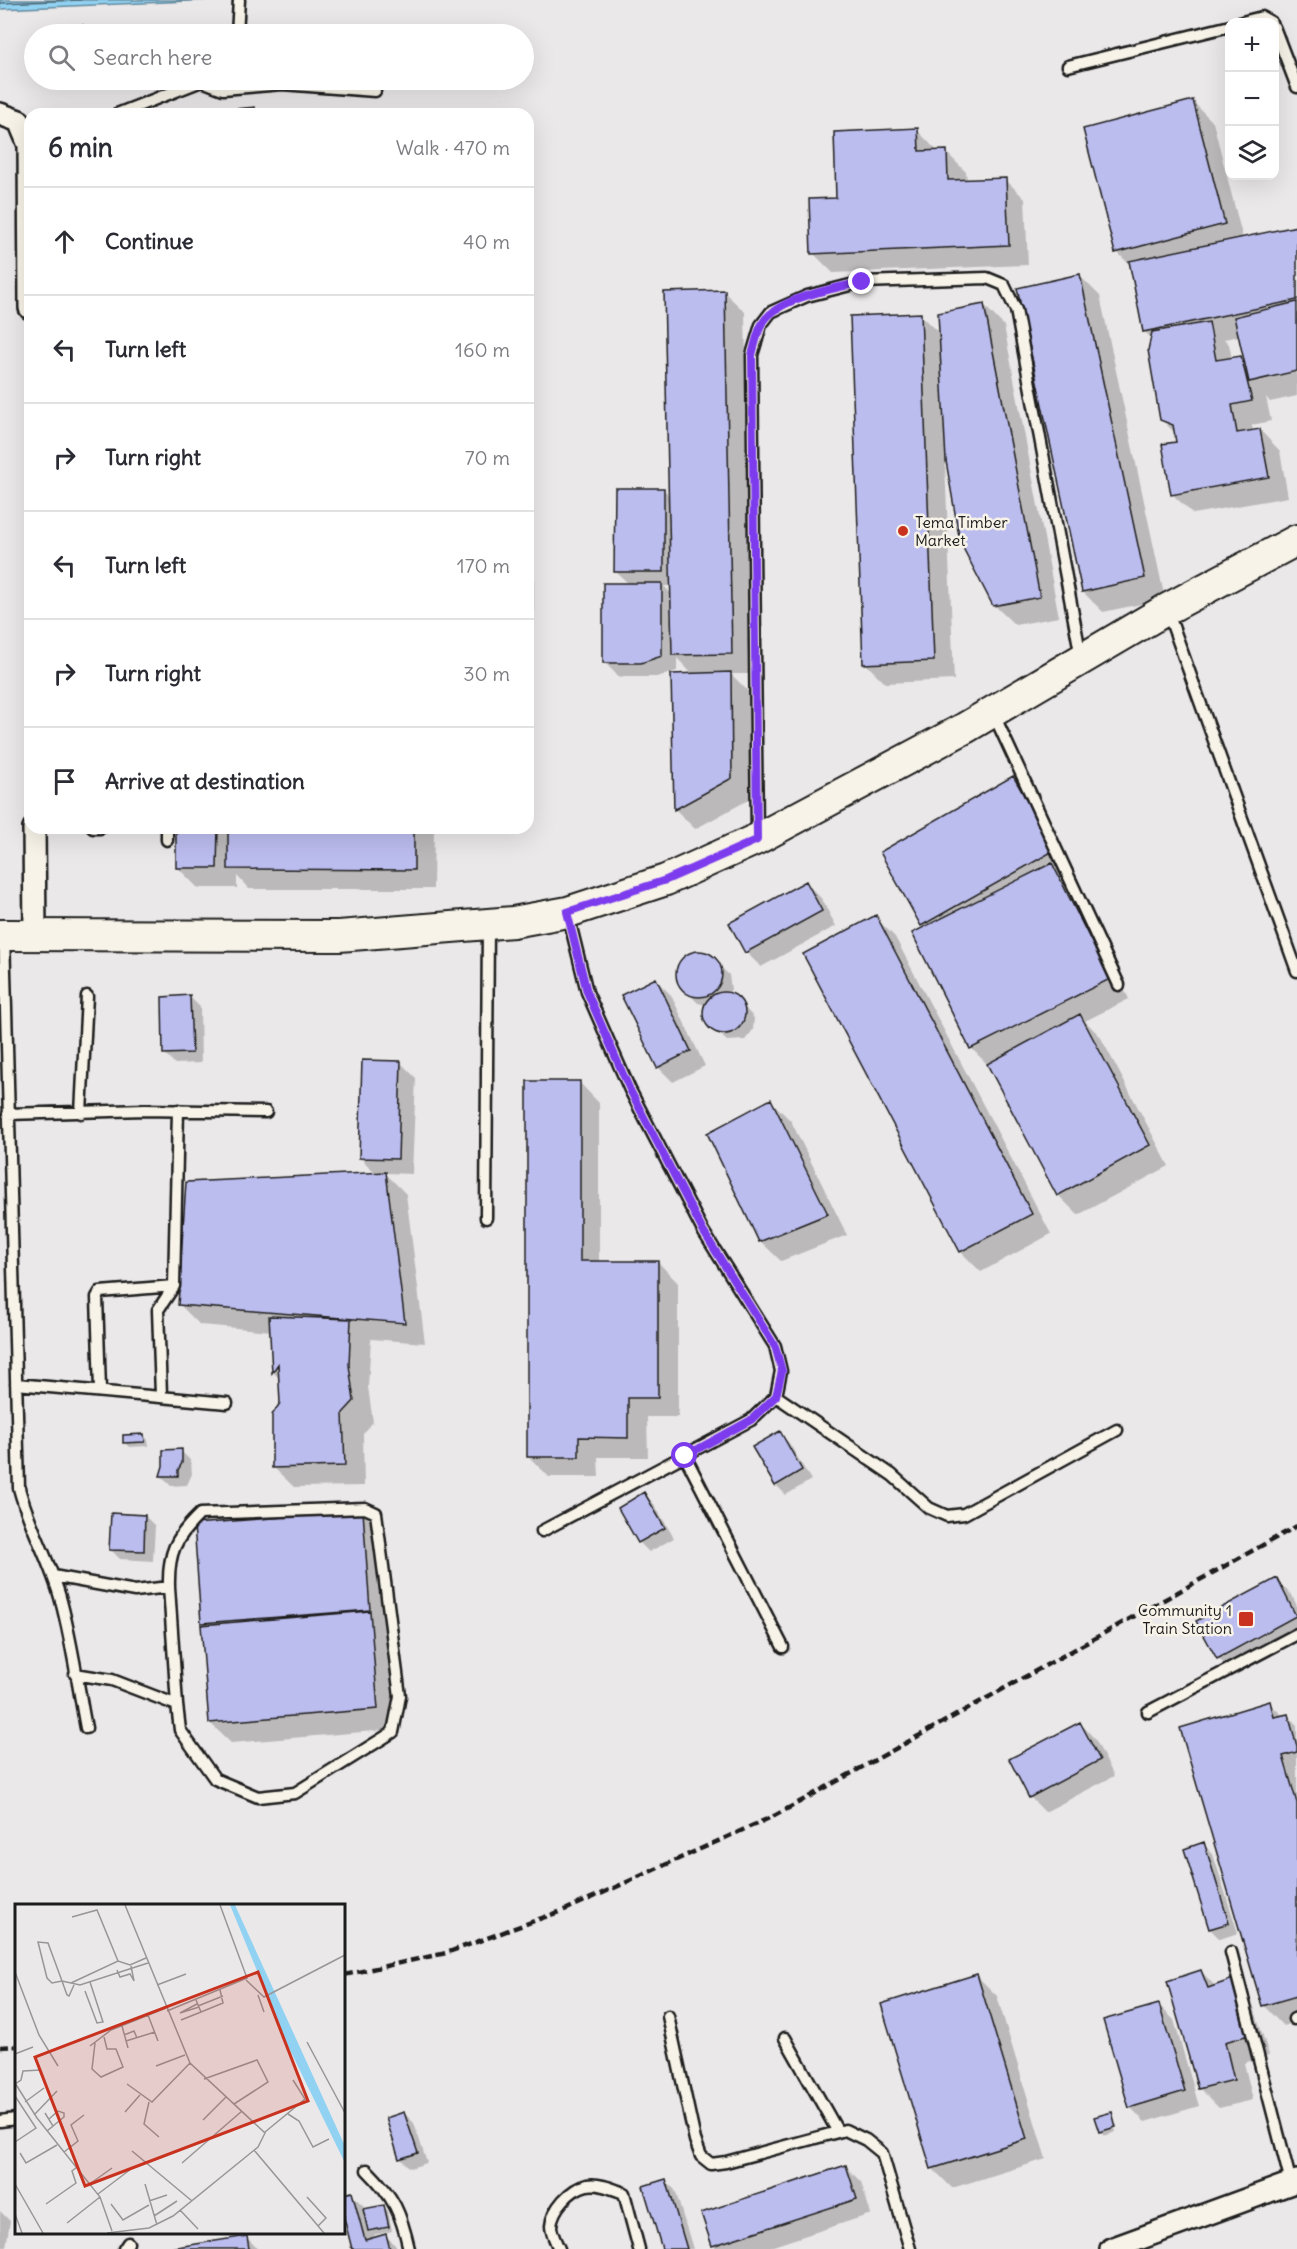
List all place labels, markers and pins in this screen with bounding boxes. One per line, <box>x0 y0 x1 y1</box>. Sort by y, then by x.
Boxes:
place label: Tema Timber Market <box>915 512 1008 550</box>
marker: Tema Timber Market <box>896 524 910 538</box>
place label: Community 1 Train Station <box>1138 1600 1232 1638</box>
marker: Community 1 Train Station <box>1237 1610 1255 1628</box>

